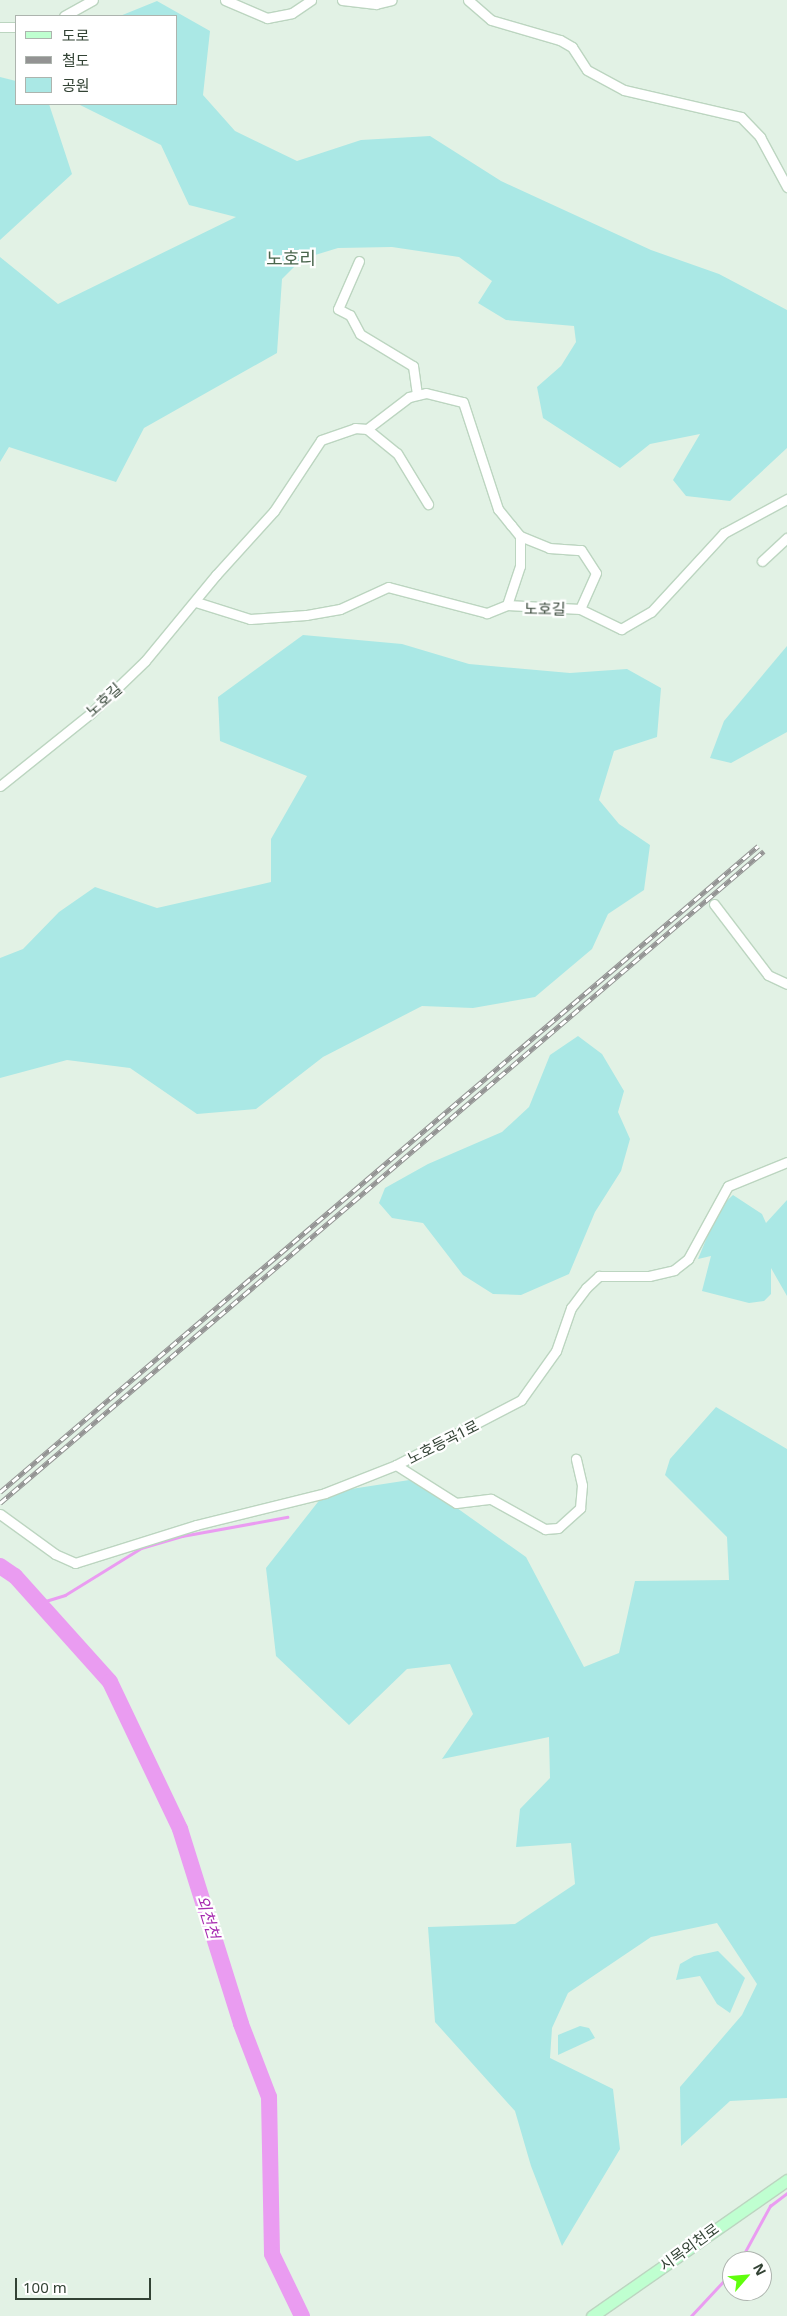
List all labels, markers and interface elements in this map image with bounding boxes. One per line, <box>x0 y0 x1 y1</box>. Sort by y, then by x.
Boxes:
legend <box>15 15 178 105</box>
text: 도로 <box>62 25 90 45</box>
text: 철도 <box>62 50 90 70</box>
text: 공원 <box>62 75 90 95</box>
district label: 노호리 <box>266 247 316 269</box>
street label: 노호길 <box>524 600 566 618</box>
street label: 노호길 <box>82 680 126 720</box>
street label: 노호등곡1로 <box>404 1416 482 1468</box>
water label: 외천천 <box>192 1893 224 1941</box>
street label: 시목외천로 <box>656 2219 722 2275</box>
north arrow <box>722 2251 772 2301</box>
text: N <box>749 2260 771 2279</box>
scale bar <box>18 2268 154 2300</box>
text: 100 m <box>23 2277 67 2297</box>

